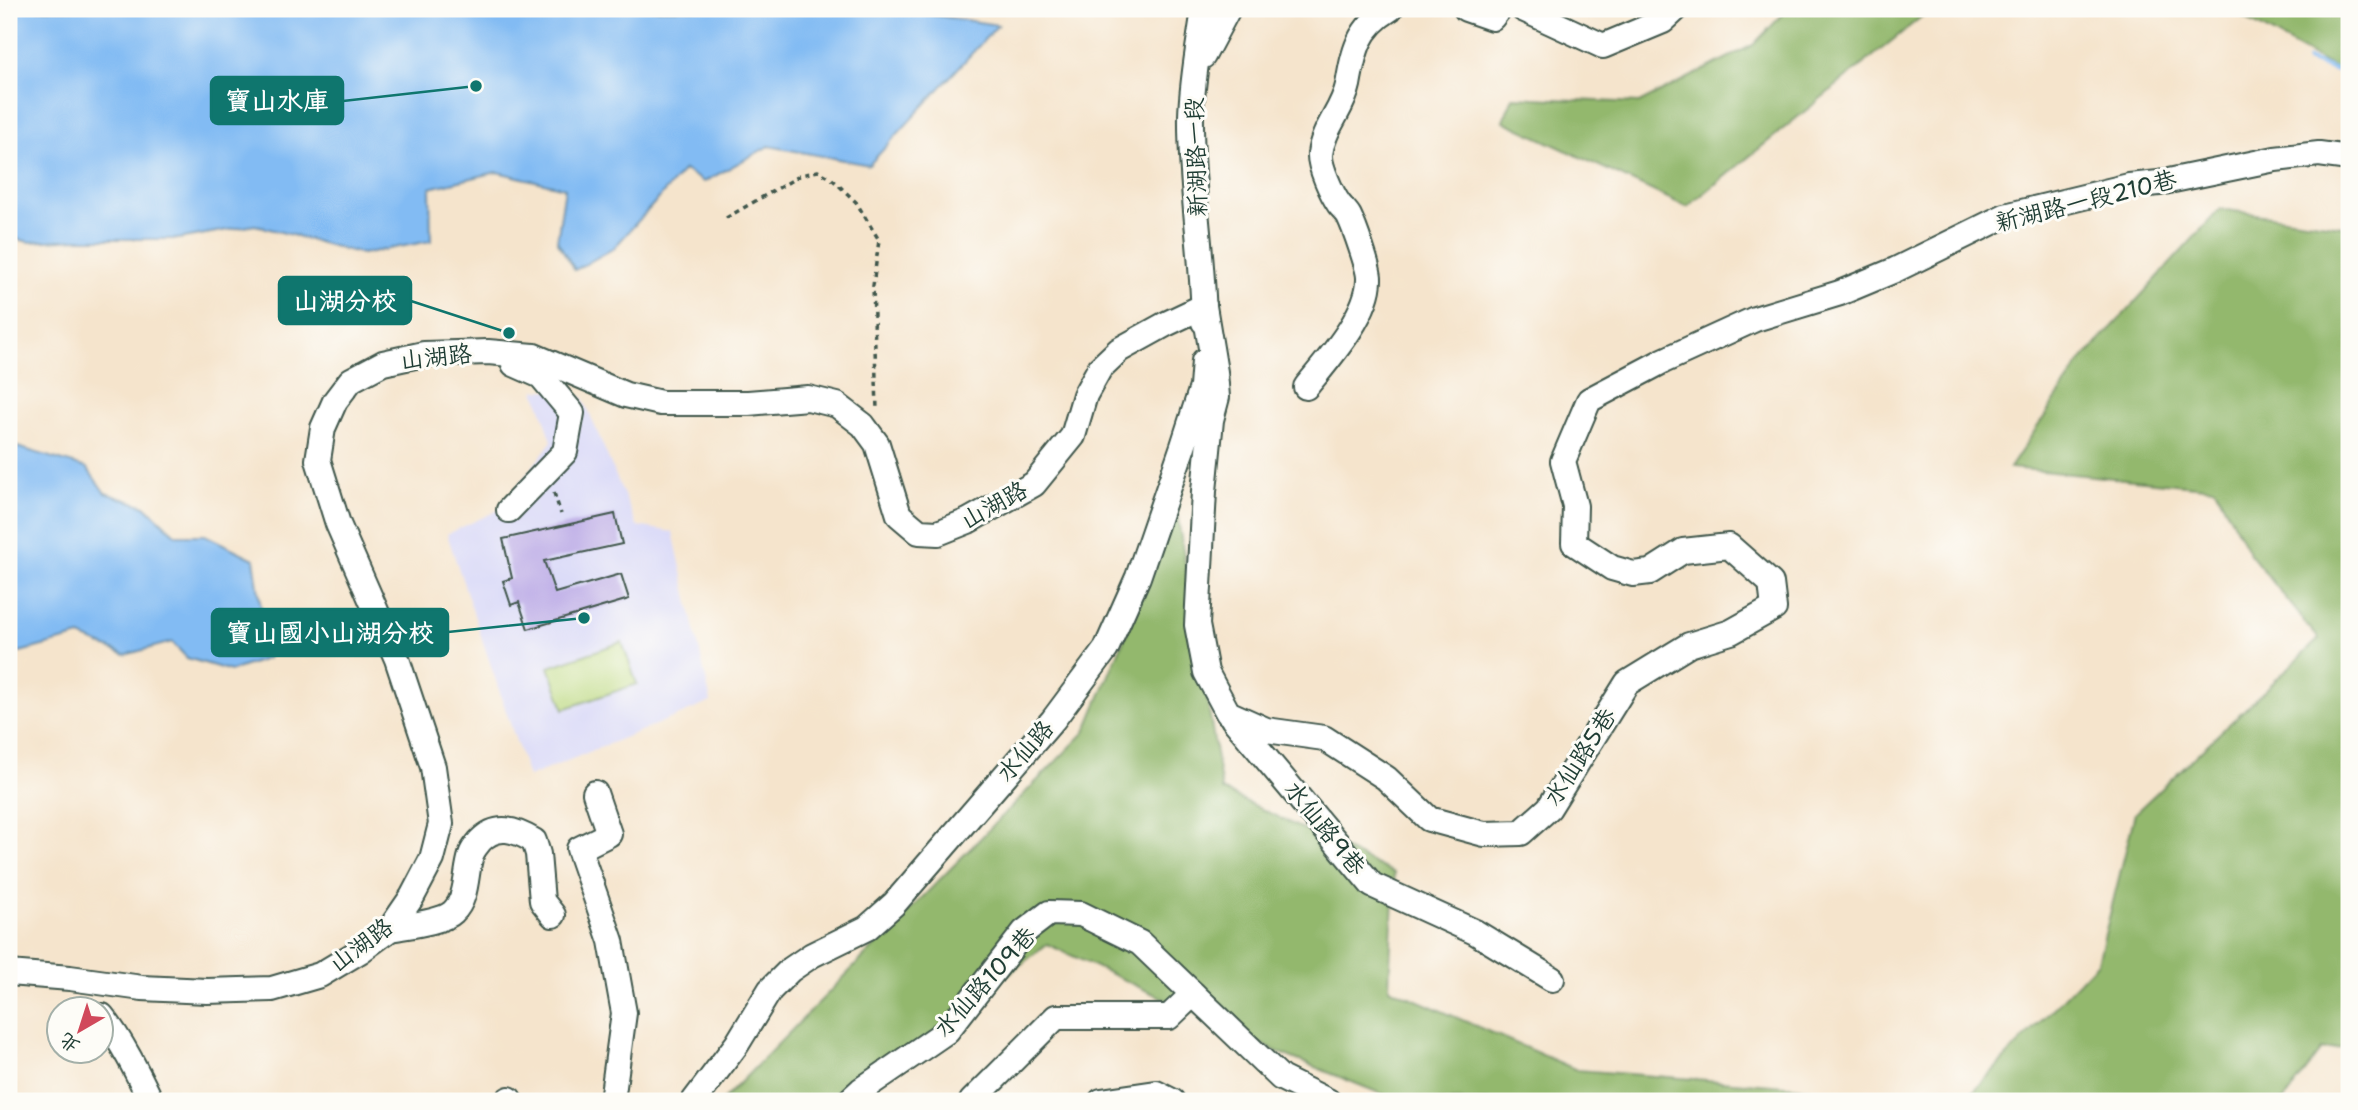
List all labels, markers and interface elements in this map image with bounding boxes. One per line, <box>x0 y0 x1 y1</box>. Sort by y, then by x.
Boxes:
callout: 寶山水庫 <box>211 77 343 124</box>
text: 寶山水庫 <box>225 83 329 118</box>
street label: 新湖路一段 <box>1178 96 1214 218</box>
street label: 新湖路一段210巷 <box>1992 163 2180 239</box>
callout: 山湖分校 <box>279 277 411 324</box>
text: 山湖分校 <box>293 283 397 318</box>
street label: 山湖路 <box>399 337 473 377</box>
street label: 山湖路 <box>955 474 1033 536</box>
callout: 寶山國小山湖分校 <box>212 609 448 656</box>
text: 寶山國小山湖分校 <box>226 615 434 650</box>
street label: 水仙路5巷 <box>1536 702 1624 812</box>
street label: 水仙路 <box>989 713 1061 789</box>
street label: 水仙路9巷 <box>1277 774 1373 882</box>
street label: 山湖路 <box>323 911 399 979</box>
street label: 水仙路109巷 <box>927 920 1043 1044</box>
north arrow <box>46 995 116 1064</box>
text: 北 <box>54 1027 85 1059</box>

